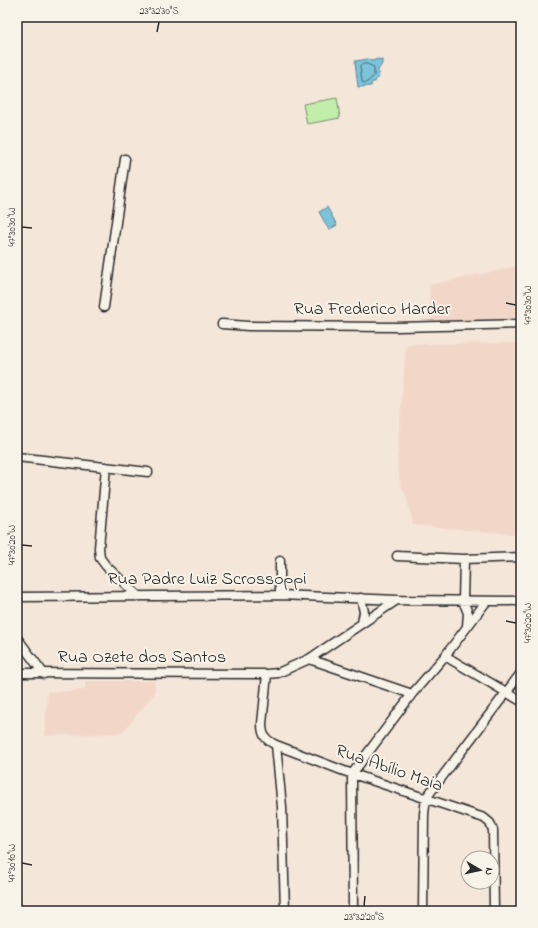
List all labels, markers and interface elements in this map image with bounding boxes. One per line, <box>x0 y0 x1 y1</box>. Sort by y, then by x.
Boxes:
text: 23°32'30"S <box>139 4 179 19</box>
text: 47°30'30"W <box>5 207 20 246</box>
text: 47°30'30"W <box>521 285 536 324</box>
street label: Rua Frederico Harder <box>294 297 451 323</box>
text: 47°30'20"W <box>5 525 20 565</box>
street label: Rua Padre Luiz Scrossoppi <box>108 567 306 593</box>
text: 47°30'20"W <box>521 603 536 643</box>
street label: Rua Ozete dos Santos <box>58 645 226 671</box>
street label: Rua Abílio Maia <box>332 738 446 800</box>
text: 47°30'10"W <box>5 844 20 882</box>
north arrow <box>460 850 500 890</box>
text: N <box>480 866 497 876</box>
text: 23°32'20"S <box>344 910 385 925</box>

